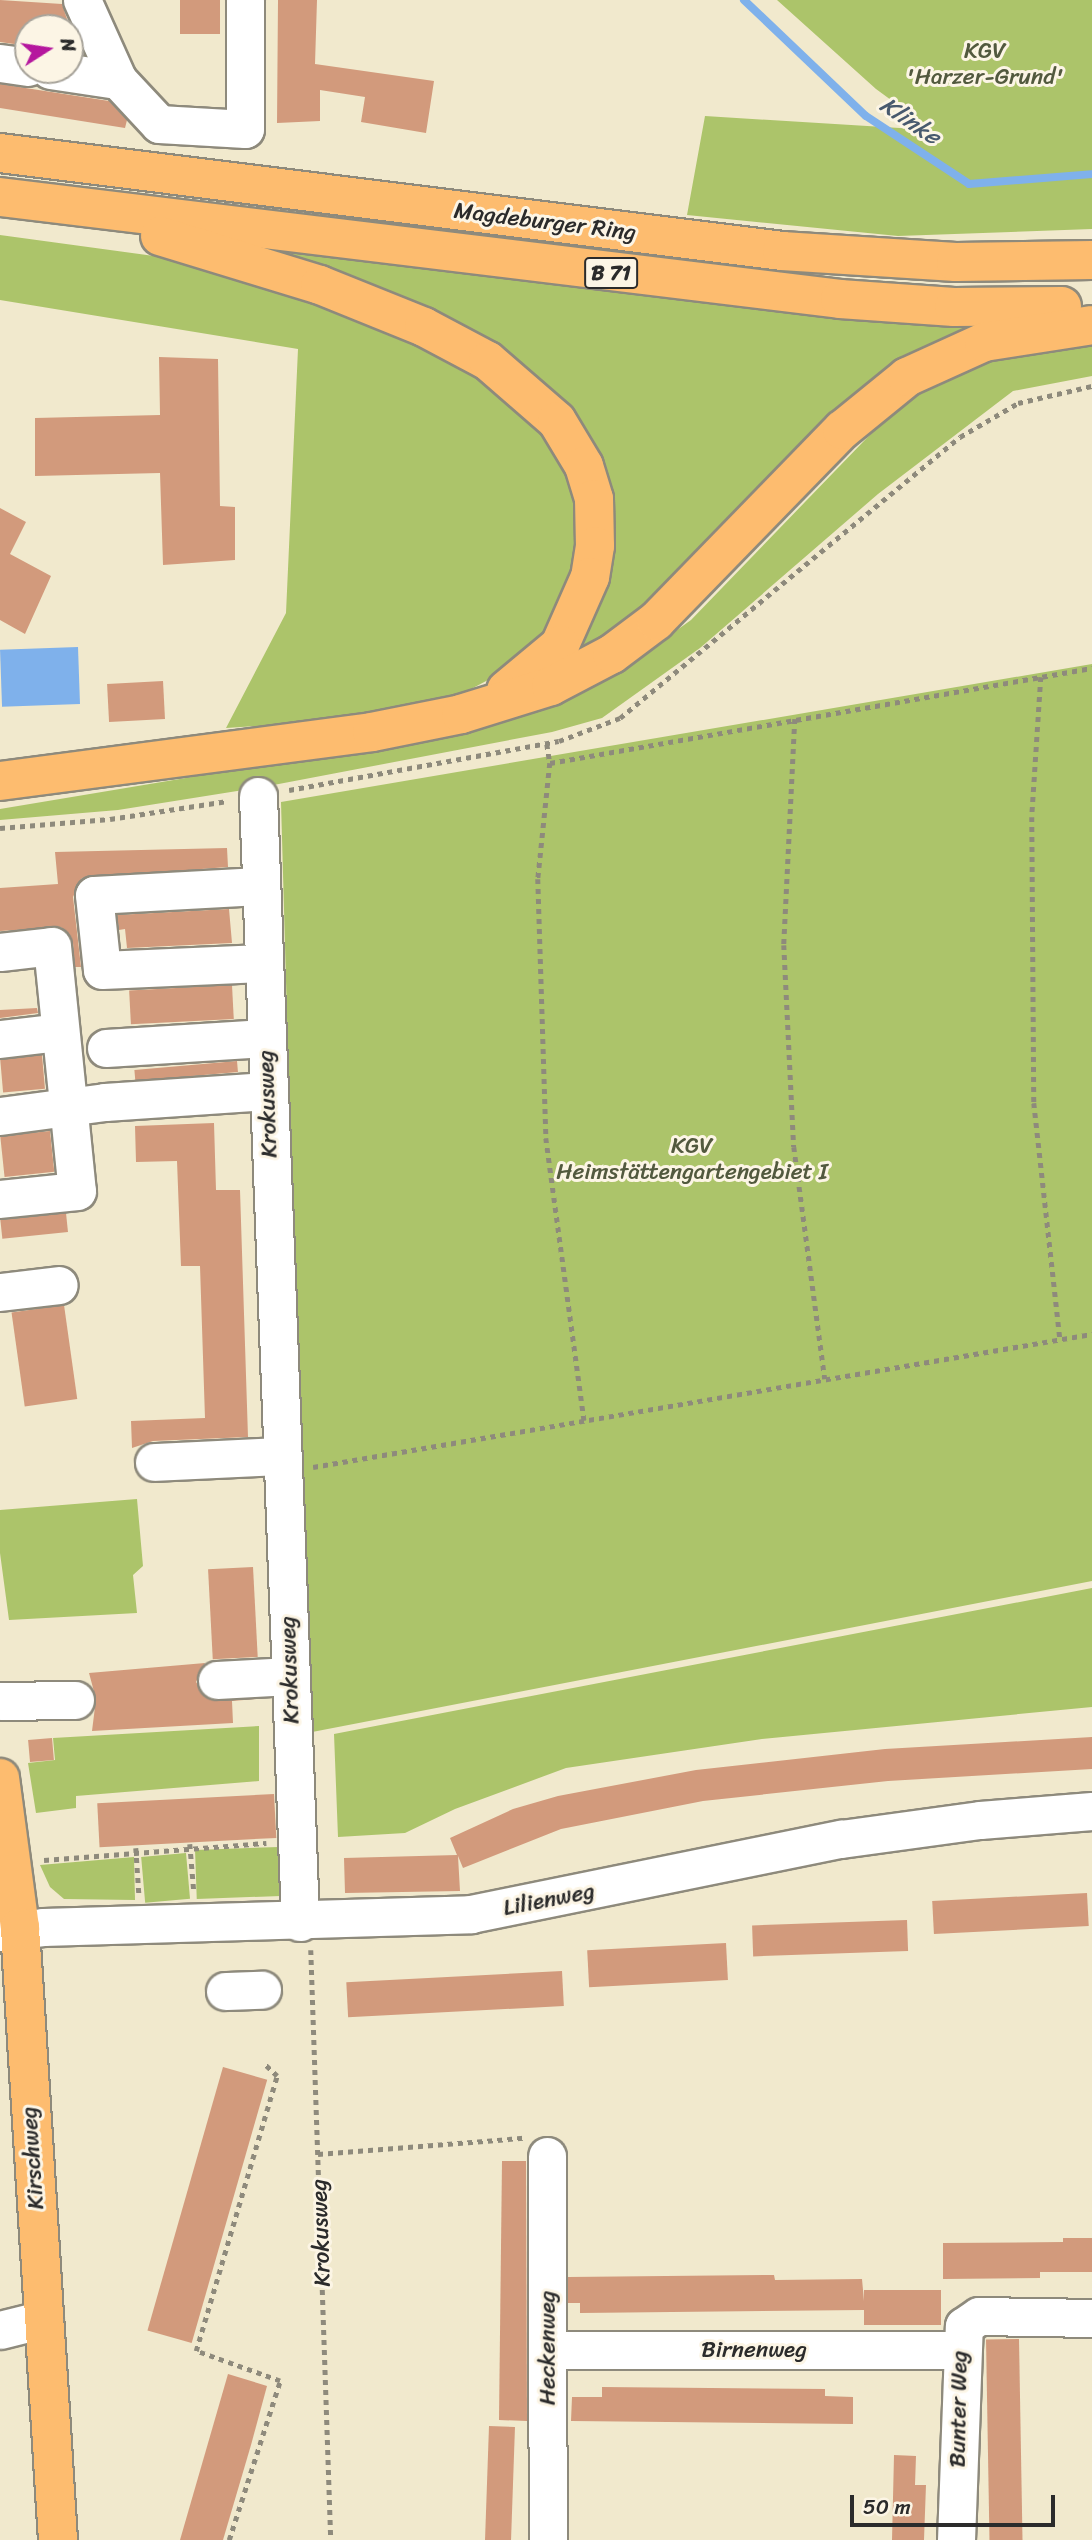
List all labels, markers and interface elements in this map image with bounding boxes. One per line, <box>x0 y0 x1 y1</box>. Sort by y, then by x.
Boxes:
north arrow <box>14 14 84 84</box>
text: N <box>51 35 86 55</box>
park label: KGV 'Harzer-Grund' <box>906 37 1064 91</box>
water label: Klinke <box>875 91 945 151</box>
street label: Magdeburger Ring <box>452 197 638 247</box>
road number: B 71 <box>583 256 639 290</box>
street label: Krokusweg <box>252 1050 284 1158</box>
park label: KGV Heimstättengartengebiet I <box>556 1132 828 1186</box>
street label: Krokusweg <box>274 1616 306 1724</box>
street label: Lilienweg <box>501 1878 597 1922</box>
street label: Kirschweg <box>16 2106 50 2210</box>
street label: Krokusweg <box>305 2179 337 2287</box>
street label: Heckenweg <box>534 2291 562 2405</box>
street label: Birnenweg <box>701 2336 807 2364</box>
street label: Bunter Weg <box>944 2350 974 2468</box>
scale bar <box>854 2480 1059 2524</box>
text: 50 m <box>863 2488 911 2526</box>

